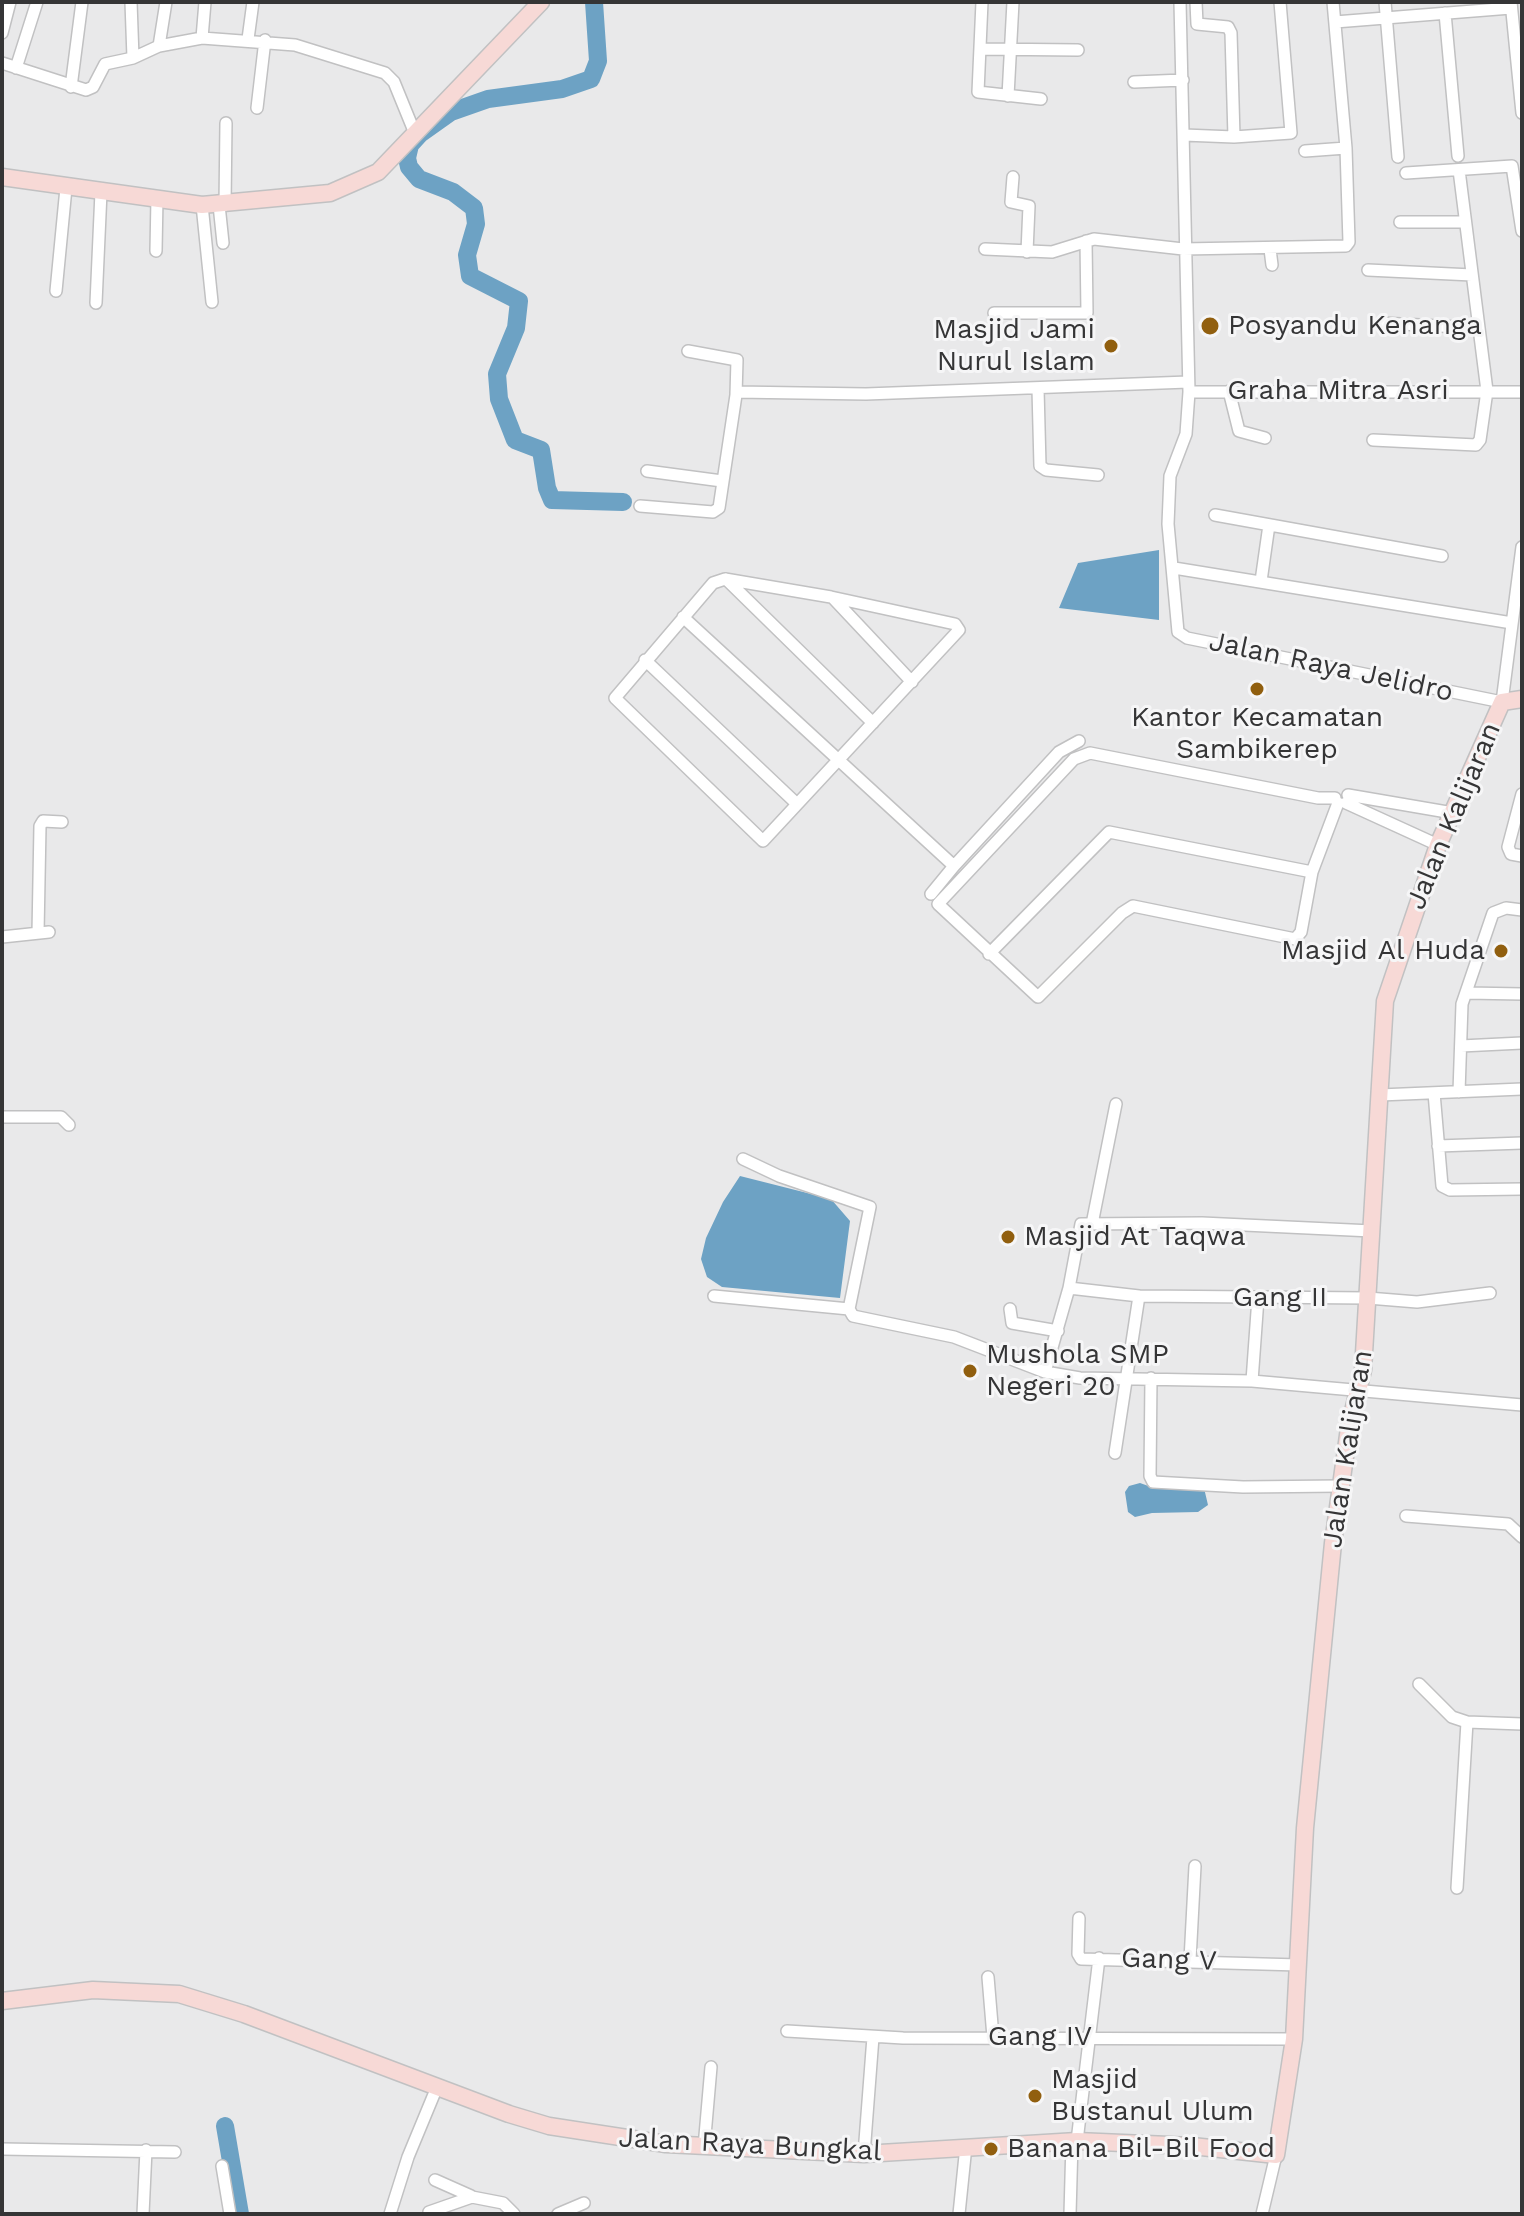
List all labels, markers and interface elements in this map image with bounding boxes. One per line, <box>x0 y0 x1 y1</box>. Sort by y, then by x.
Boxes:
place label: Posyandu Kenanga <box>1228 309 1482 343</box>
place label: Masjid Jami Nurul Islam <box>933 313 1095 379</box>
marker: Posyandu Kenanga <box>1199 315 1221 337</box>
marker: Masjid Jami Nurul Islam <box>1102 337 1120 355</box>
street label: Graha Mitra Asri <box>1227 374 1449 408</box>
street label: Jalan Raya Jelidro <box>1206 625 1456 709</box>
marker: Kantor Kecamatan Sambikerep <box>1248 680 1266 698</box>
place label: Kantor Kecamatan Sambikerep <box>1131 701 1383 767</box>
street label: Jalan Kalijaran <box>1399 717 1509 915</box>
place label: Masjid Al Huda <box>1281 934 1485 968</box>
marker: Masjid Al Huda <box>1492 942 1510 960</box>
place label: Masjid At Taqwa <box>1024 1220 1246 1254</box>
marker: Masjid At Taqwa <box>999 1228 1017 1246</box>
street label: Gang II <box>1233 1281 1327 1315</box>
place label: Mushola SMP Negeri 20 <box>986 1338 1169 1404</box>
street label: Jalan Kalijaran <box>1316 1348 1380 1550</box>
marker: Mushola SMP Negeri 20 <box>961 1362 979 1380</box>
street label: Gang V <box>1120 1942 1218 1978</box>
street label: Gang IV <box>988 2020 1092 2054</box>
place label: Masjid Bustanul Ulum <box>1051 2063 1254 2129</box>
marker: Masjid Bustanul Ulum <box>1026 2087 1044 2105</box>
street label: Jalan Raya Bungkal <box>618 2121 882 2169</box>
place label: Banana Bil-Bil Food <box>1007 2132 1275 2166</box>
marker: Banana Bil-Bil Food <box>982 2140 1000 2158</box>

